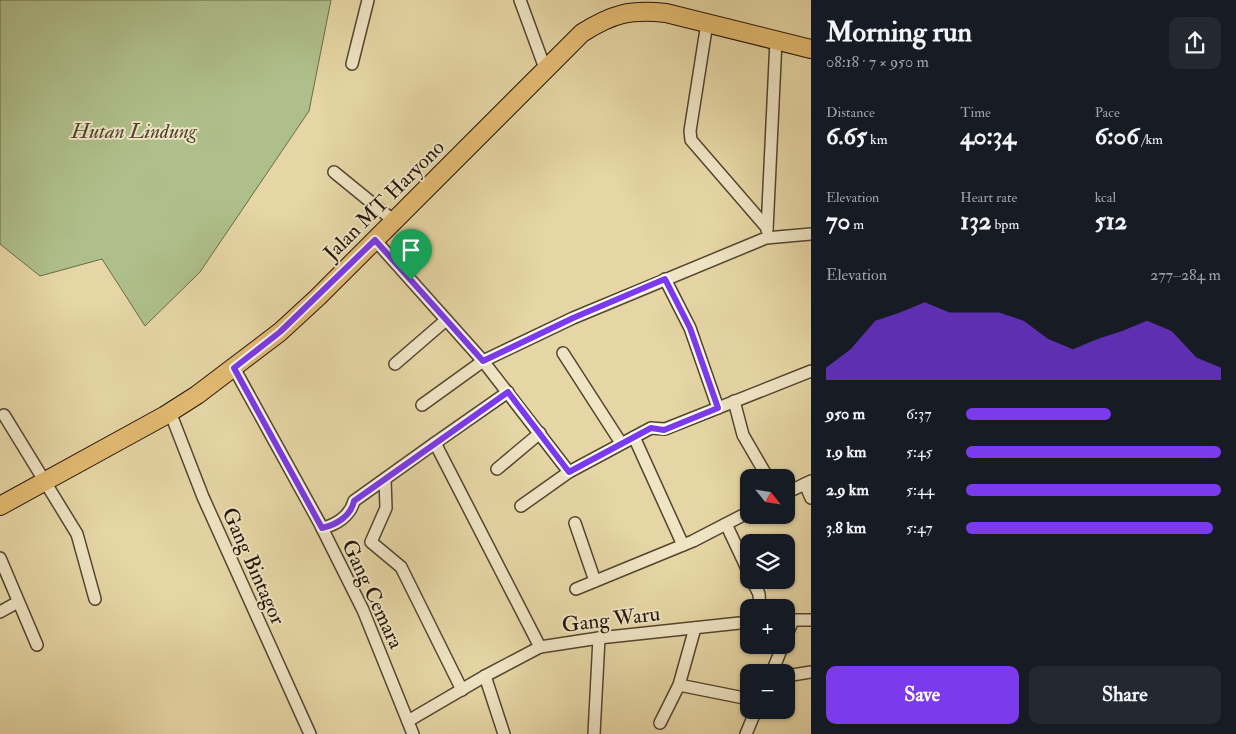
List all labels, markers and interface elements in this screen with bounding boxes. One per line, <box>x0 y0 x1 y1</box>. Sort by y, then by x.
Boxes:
text: Morning run <box>826 15 972 50</box>
button: share <box>1169 17 1221 69</box>
text: 08:18 · 7 × 950 m <box>826 52 929 72</box>
text: Distance <box>826 104 875 121</box>
text: Time <box>960 104 991 121</box>
text: Pace <box>1095 104 1120 121</box>
park label: Hutan Lindung <box>70 118 198 145</box>
text: 6.65 <box>826 121 867 152</box>
text: 40:34 <box>960 121 1016 152</box>
text: 6:06 <box>1095 121 1139 152</box>
text: km <box>867 131 888 148</box>
text: /km <box>1139 131 1163 148</box>
street label: Jalan MT Haryono <box>318 134 450 267</box>
text: Elevation <box>826 189 879 206</box>
text: Heart rate <box>960 189 1017 206</box>
text: kcal <box>1095 189 1116 206</box>
text: 70 <box>826 206 850 237</box>
text: 132 <box>960 206 992 237</box>
text: 512 <box>1095 206 1127 237</box>
text: m <box>850 216 864 233</box>
text: bpm <box>992 216 1019 233</box>
pin <box>390 229 432 280</box>
icon: arrive <box>397 236 425 264</box>
text: Elevation <box>826 265 887 285</box>
text: 277–284 m <box>1150 265 1221 285</box>
text: 950 m <box>826 404 865 424</box>
text: 6:37 <box>906 404 932 424</box>
text: 1.9 km <box>826 442 866 462</box>
text: 5:45 <box>906 442 933 462</box>
north arrow <box>740 469 795 524</box>
map controls <box>740 469 795 719</box>
text: 2.9 km <box>826 480 869 500</box>
text: 5:44 <box>906 480 934 500</box>
street label: Gang Bintagor <box>216 503 291 629</box>
text: 3.8 km <box>826 518 866 538</box>
text: 5:47 <box>906 518 933 538</box>
button: layers <box>740 534 795 589</box>
street label: Gang Cemara <box>335 535 410 653</box>
button: + <box>740 599 795 654</box>
street label: Gang Waru <box>560 600 662 639</box>
button: − <box>740 664 795 719</box>
button: Save <box>826 666 1019 724</box>
button: Share <box>1029 666 1221 724</box>

